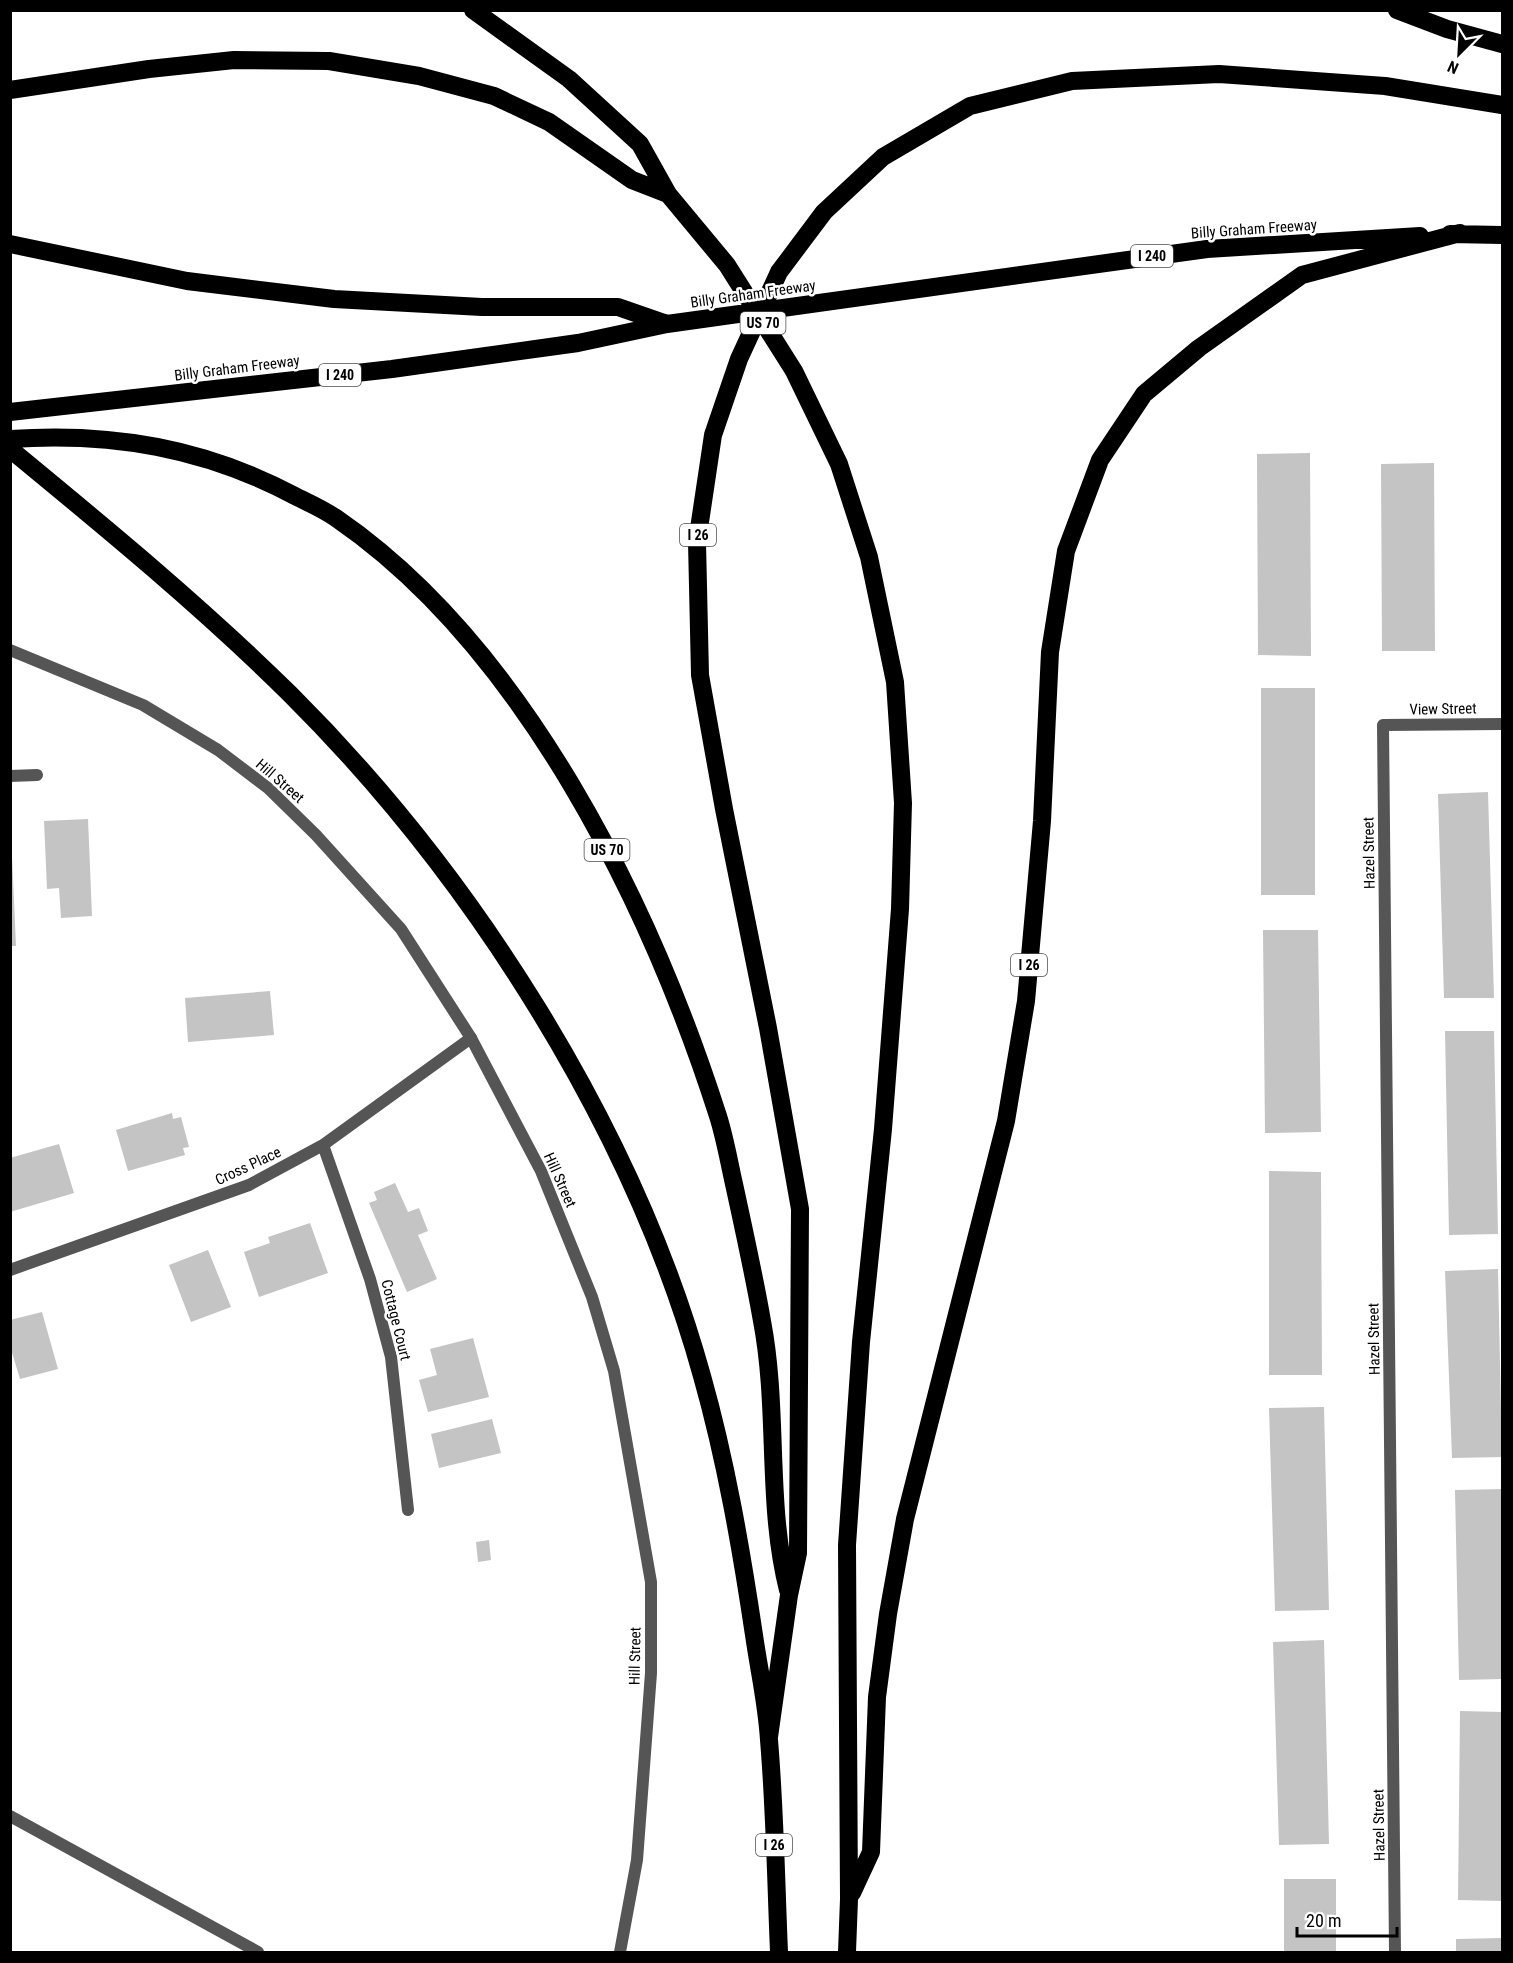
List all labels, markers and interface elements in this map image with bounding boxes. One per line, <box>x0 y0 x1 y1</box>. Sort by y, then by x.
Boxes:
north arrow <box>1429 24 1489 84</box>
text: N <box>1445 57 1461 78</box>
street label: Billy Graham Freeway <box>1190 216 1318 242</box>
road number: I 240 <box>1131 245 1173 267</box>
street label: Billy Graham Freeway <box>689 276 817 312</box>
road number: US 70 <box>740 312 786 334</box>
street label: Billy Graham Freeway <box>173 351 301 385</box>
road number: I 240 <box>319 364 361 386</box>
road number: I 26 <box>680 524 716 546</box>
street label: View Street <box>1409 699 1477 719</box>
street label: Hill Street <box>252 755 308 807</box>
street label: Hazel Street <box>1359 817 1379 889</box>
road number: US 70 <box>584 839 630 861</box>
road number: I 26 <box>1011 954 1047 976</box>
street label: Cross Place <box>212 1143 284 1189</box>
street label: Hill Street <box>540 1150 580 1210</box>
street label: Cottage Court <box>377 1278 415 1362</box>
street label: Hazel Street <box>1364 1303 1384 1375</box>
street label: Hill Street <box>625 1627 645 1685</box>
street label: Hazel Street <box>1369 1789 1389 1861</box>
road number: I 26 <box>756 1834 792 1856</box>
scale bar <box>1297 1900 1398 1938</box>
text: 20 m <box>1306 1910 1341 1931</box>

